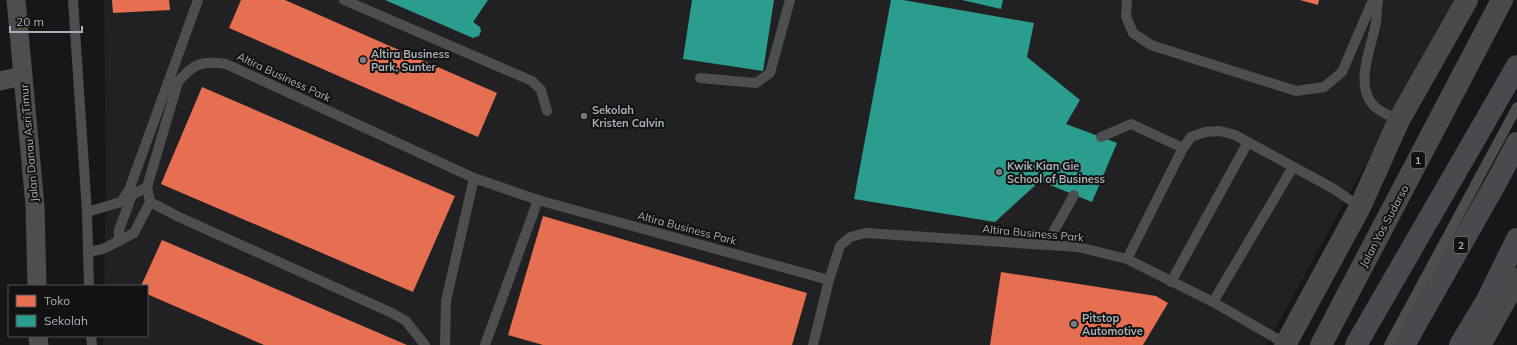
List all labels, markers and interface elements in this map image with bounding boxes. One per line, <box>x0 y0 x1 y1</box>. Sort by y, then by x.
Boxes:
scale bar <box>10 8 82 34</box>
text: 20 m <box>16 14 44 29</box>
place label: Altira Business Park, Sunter <box>371 47 450 74</box>
street label: Altira Business Park <box>235 49 333 105</box>
marker: Altira Business Park, Sunter <box>358 55 368 65</box>
street label: Jalan Danau Asri Timur <box>17 84 41 202</box>
place label: Sekolah Kristen Calvin <box>592 103 664 130</box>
marker: Sekolah Kristen Calvin <box>579 111 589 121</box>
road number: 1 <box>1411 152 1425 168</box>
place label: Kwik Kian Gie School of Business <box>1007 159 1105 186</box>
marker: Kwik Kian Gie School of Business <box>994 167 1004 177</box>
street label: Jalan Yos Sudarso <box>1356 182 1412 270</box>
street label: Altira Business Park <box>636 208 738 248</box>
street label: Altira Business Park <box>982 222 1085 244</box>
road number: 2 <box>1454 237 1468 253</box>
legend <box>8 285 148 337</box>
text: Toko <box>44 293 70 308</box>
place label: Pitstop Automotive <box>1082 311 1143 338</box>
text: Sekolah <box>44 313 88 328</box>
marker: Pitstop Automotive <box>1069 319 1079 329</box>

